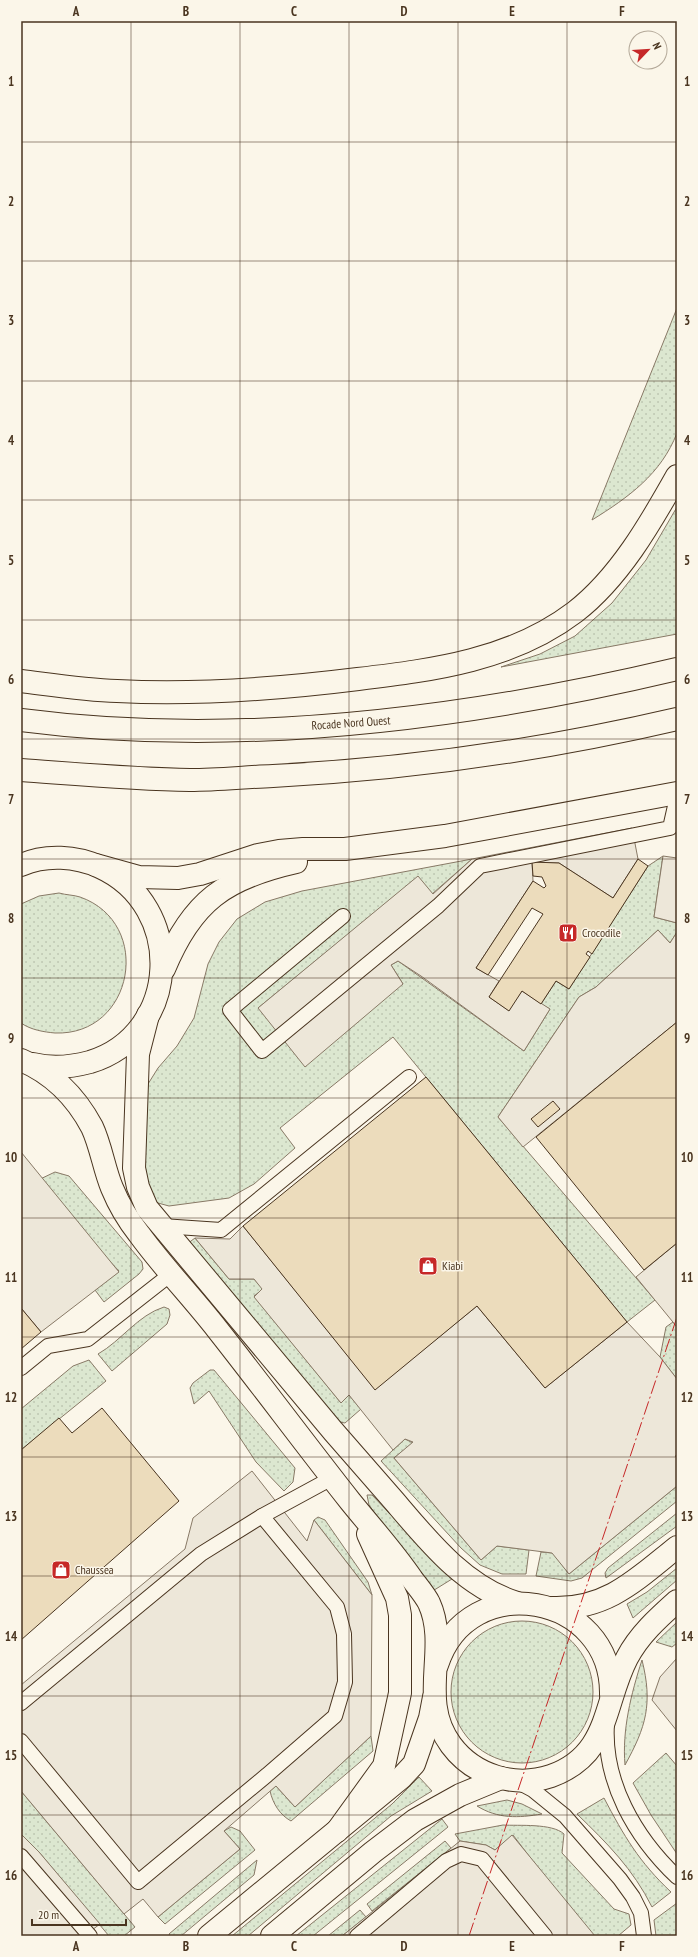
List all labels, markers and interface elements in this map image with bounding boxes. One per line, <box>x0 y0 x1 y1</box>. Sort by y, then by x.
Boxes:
text: A <box>72 3 80 20</box>
text: B <box>183 3 189 20</box>
text: C <box>291 3 297 20</box>
text: D <box>401 3 408 20</box>
text: E <box>509 3 515 20</box>
text: F <box>619 3 625 20</box>
north arrow <box>628 30 668 70</box>
text: N <box>649 40 665 51</box>
text: 1 <box>8 73 14 90</box>
text: 1 <box>684 73 690 90</box>
text: 2 <box>8 193 14 210</box>
text: 2 <box>684 193 690 210</box>
text: 3 <box>8 312 14 329</box>
text: 3 <box>684 312 690 329</box>
text: 4 <box>8 432 15 449</box>
text: 4 <box>684 432 691 449</box>
text: 5 <box>8 552 14 569</box>
text: 5 <box>684 552 690 569</box>
text: 6 <box>8 671 14 688</box>
text: 6 <box>684 671 690 688</box>
street label: Rocade Nord Ouest <box>311 712 392 733</box>
text: 7 <box>8 791 14 808</box>
text: 7 <box>684 791 690 808</box>
text: 8 <box>8 910 14 927</box>
text: 8 <box>684 910 690 927</box>
restaurant icon: Crocodile <box>557 922 579 944</box>
place label: Crocodile <box>582 925 621 940</box>
text: 9 <box>8 1030 14 1047</box>
text: 9 <box>684 1030 690 1047</box>
text: 10 <box>5 1149 17 1166</box>
text: 10 <box>681 1149 693 1166</box>
shop icon: Kiabi <box>417 1255 439 1277</box>
place label: Kiabi <box>442 1258 463 1273</box>
text: 11 <box>5 1269 17 1286</box>
text: 11 <box>681 1269 693 1286</box>
text: 12 <box>5 1389 17 1406</box>
text: 12 <box>681 1389 693 1406</box>
text: 13 <box>5 1508 17 1525</box>
text: 13 <box>681 1508 693 1525</box>
shop icon: Chaussea <box>50 1559 72 1581</box>
place label: Chaussea <box>75 1562 114 1577</box>
text: 14 <box>5 1628 18 1645</box>
text: 14 <box>681 1628 694 1645</box>
text: 15 <box>5 1747 17 1764</box>
text: 15 <box>681 1747 693 1764</box>
text: 16 <box>5 1867 17 1884</box>
text: 16 <box>681 1867 693 1884</box>
scale bar <box>32 1901 126 1927</box>
text: 20 m <box>38 1907 59 1922</box>
text: A <box>72 1938 80 1955</box>
text: B <box>183 1938 189 1955</box>
text: C <box>291 1938 297 1955</box>
text: D <box>401 1938 408 1955</box>
text: E <box>509 1938 515 1955</box>
text: F <box>619 1938 625 1955</box>

